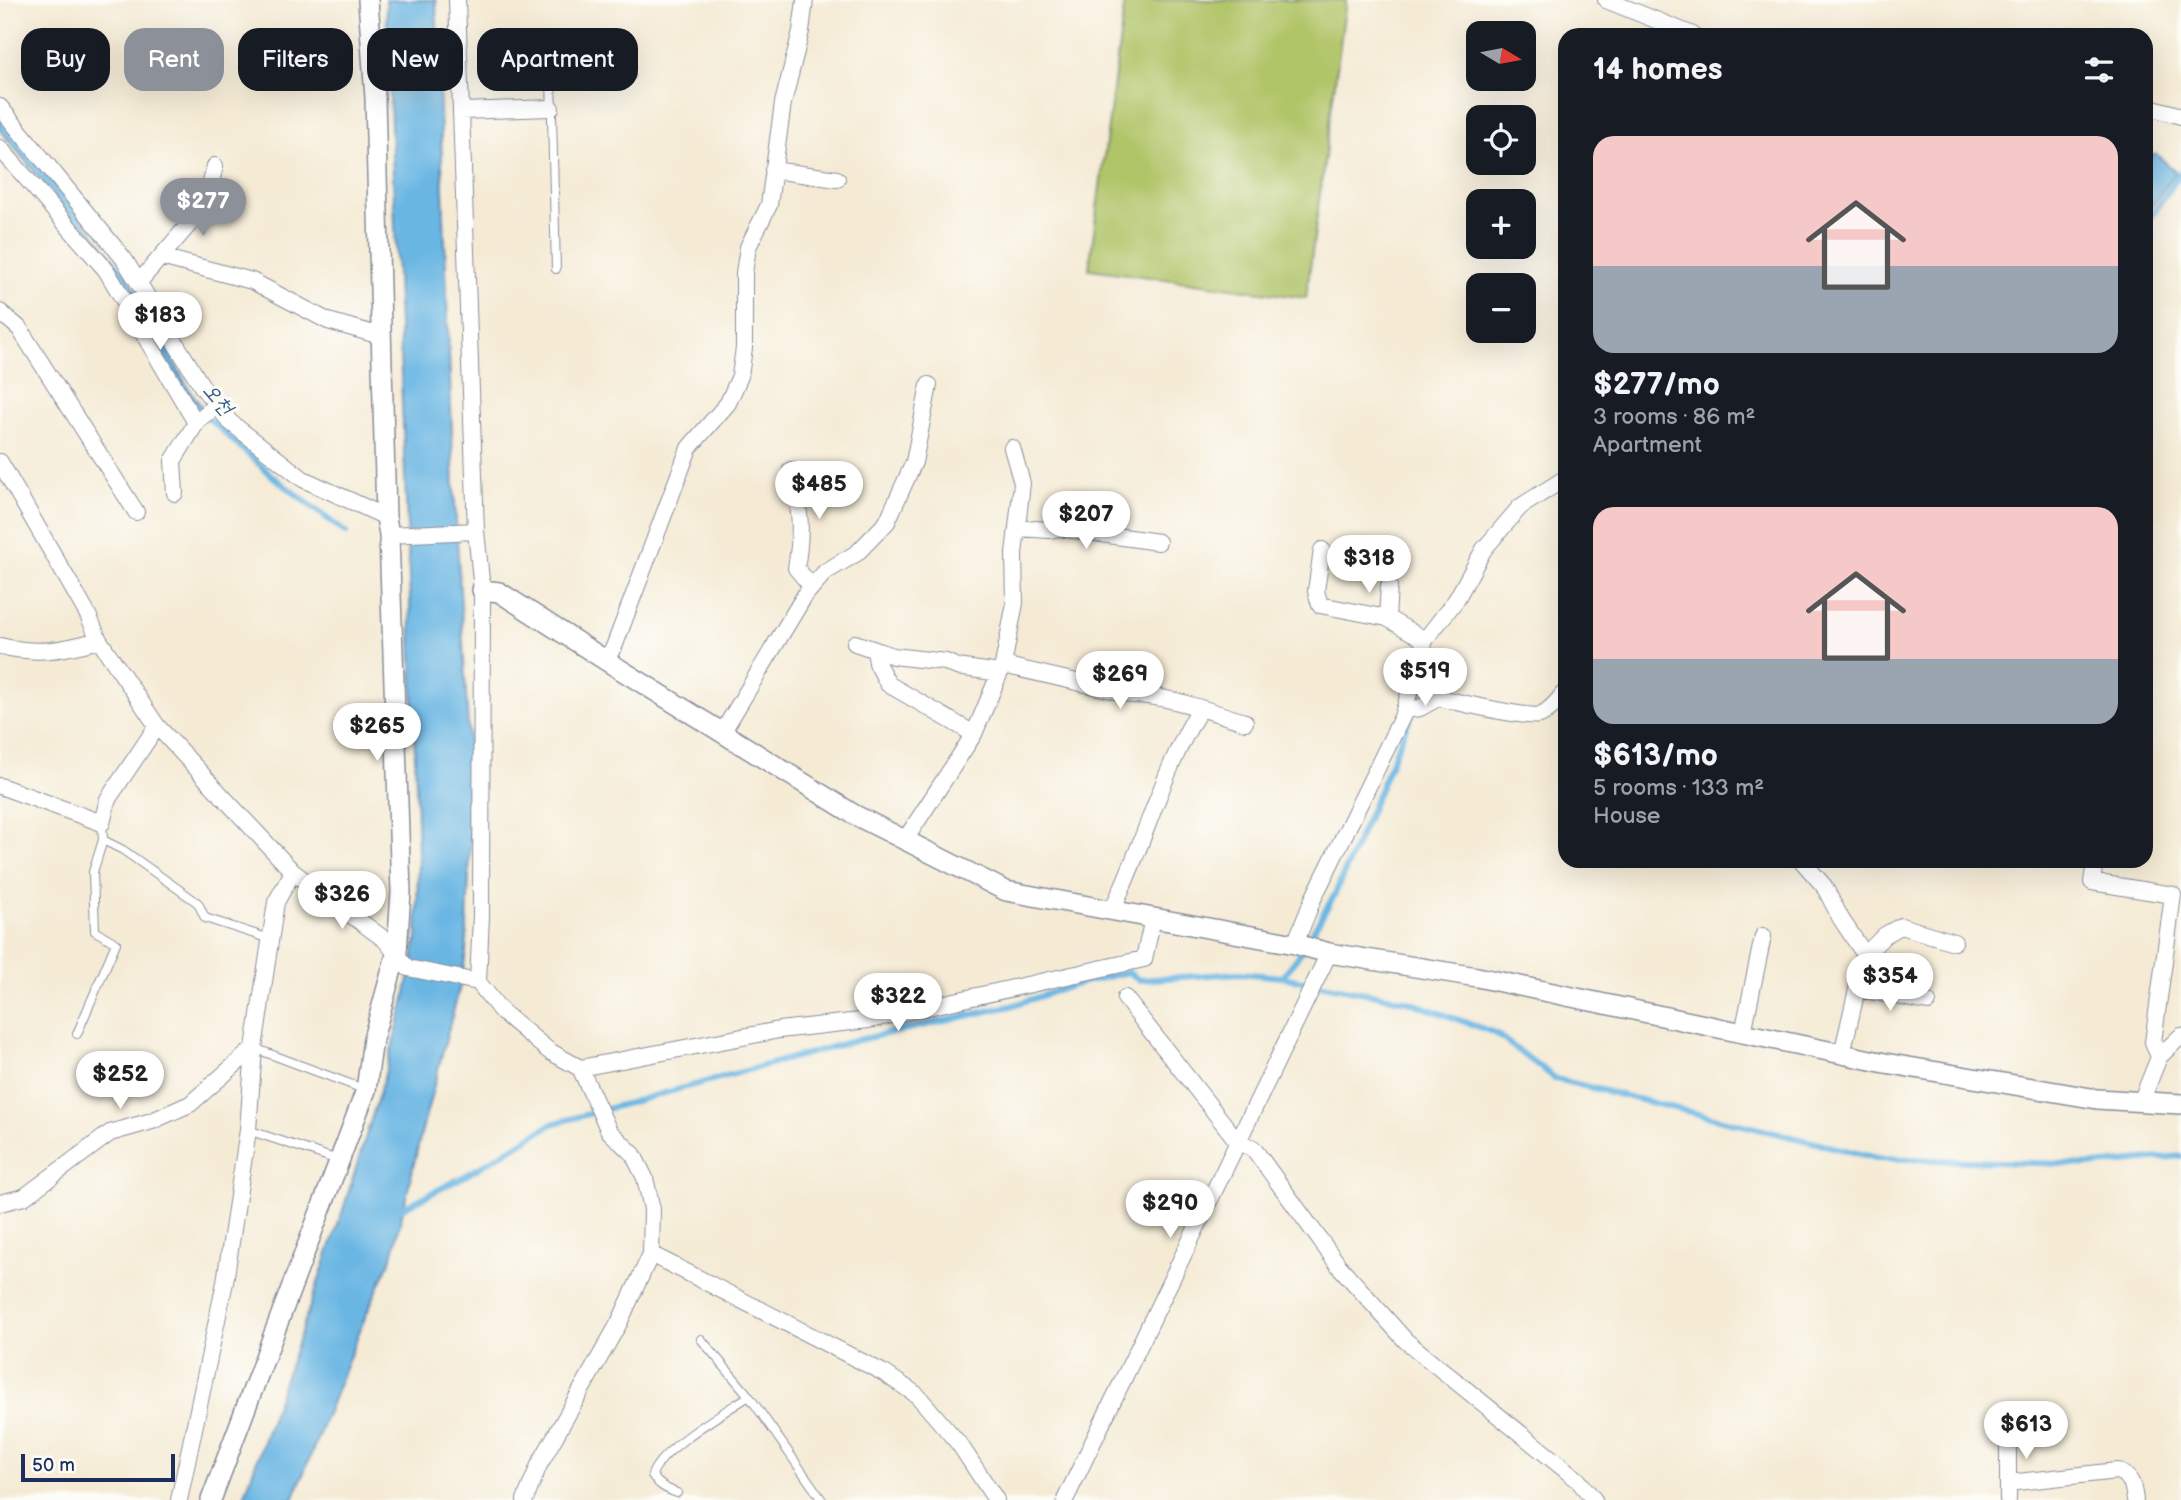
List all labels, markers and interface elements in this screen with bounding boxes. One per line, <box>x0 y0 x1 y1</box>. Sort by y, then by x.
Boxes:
north arrow <box>1466 21 1536 91</box>
map controls <box>1466 21 1536 343</box>
chip: Buy <box>21 28 110 91</box>
chip: Rent <box>124 28 224 91</box>
chip: Filters <box>238 28 353 91</box>
chip: New <box>367 28 463 91</box>
chip: Apartment <box>477 28 638 91</box>
icon: filters <box>2080 51 2118 89</box>
text: 14 homes <box>1593 52 1722 88</box>
button: locate <box>1466 105 1536 175</box>
pin: $277 <box>162 178 244 238</box>
icon: home <box>1793 182 1919 308</box>
text: $277 <box>176 187 230 215</box>
button: + <box>1466 189 1536 259</box>
button: − <box>1466 273 1536 343</box>
pin: $183 <box>119 292 201 352</box>
text: $183 <box>134 301 186 329</box>
text: $277/mo <box>1593 367 1720 403</box>
water label: 오천 <box>197 378 240 422</box>
text: 3 rooms · 86 m² <box>1593 403 1755 431</box>
text: Apartment <box>1593 431 1702 459</box>
pin: $485 <box>778 462 860 521</box>
text: $485 <box>791 470 847 498</box>
pin: $207 <box>1045 491 1127 551</box>
text: $207 <box>1058 500 1114 528</box>
pin: $318 <box>1328 536 1410 595</box>
text: $318 <box>1343 544 1395 572</box>
icon: home <box>1793 553 1919 679</box>
pin: $519 <box>1384 648 1466 708</box>
pin: $269 <box>1079 652 1161 711</box>
text: $519 <box>1399 657 1451 685</box>
text: $269 <box>1092 660 1148 688</box>
pin: $265 <box>336 704 418 763</box>
text: $265 <box>349 712 405 740</box>
text: $613/mo <box>1593 738 1718 774</box>
text: 5 rooms · 133 m² <box>1593 774 1764 802</box>
text: House <box>1593 802 1660 830</box>
pin: $326 <box>301 872 383 931</box>
text: $326 <box>314 880 370 908</box>
pin: $354 <box>1849 954 1931 1013</box>
text: $354 <box>1862 962 1918 990</box>
pin: $322 <box>857 974 939 1033</box>
text: $322 <box>870 982 926 1010</box>
pin: $252 <box>79 1052 161 1111</box>
text: $252 <box>92 1060 148 1088</box>
pin: $290 <box>1129 1180 1211 1240</box>
text: $290 <box>1142 1189 1198 1217</box>
pin: $613 <box>1985 1402 2067 1461</box>
text: $613 <box>2000 1410 2052 1438</box>
scale bar <box>21 1451 175 1483</box>
text: 50 m <box>32 1454 75 1477</box>

